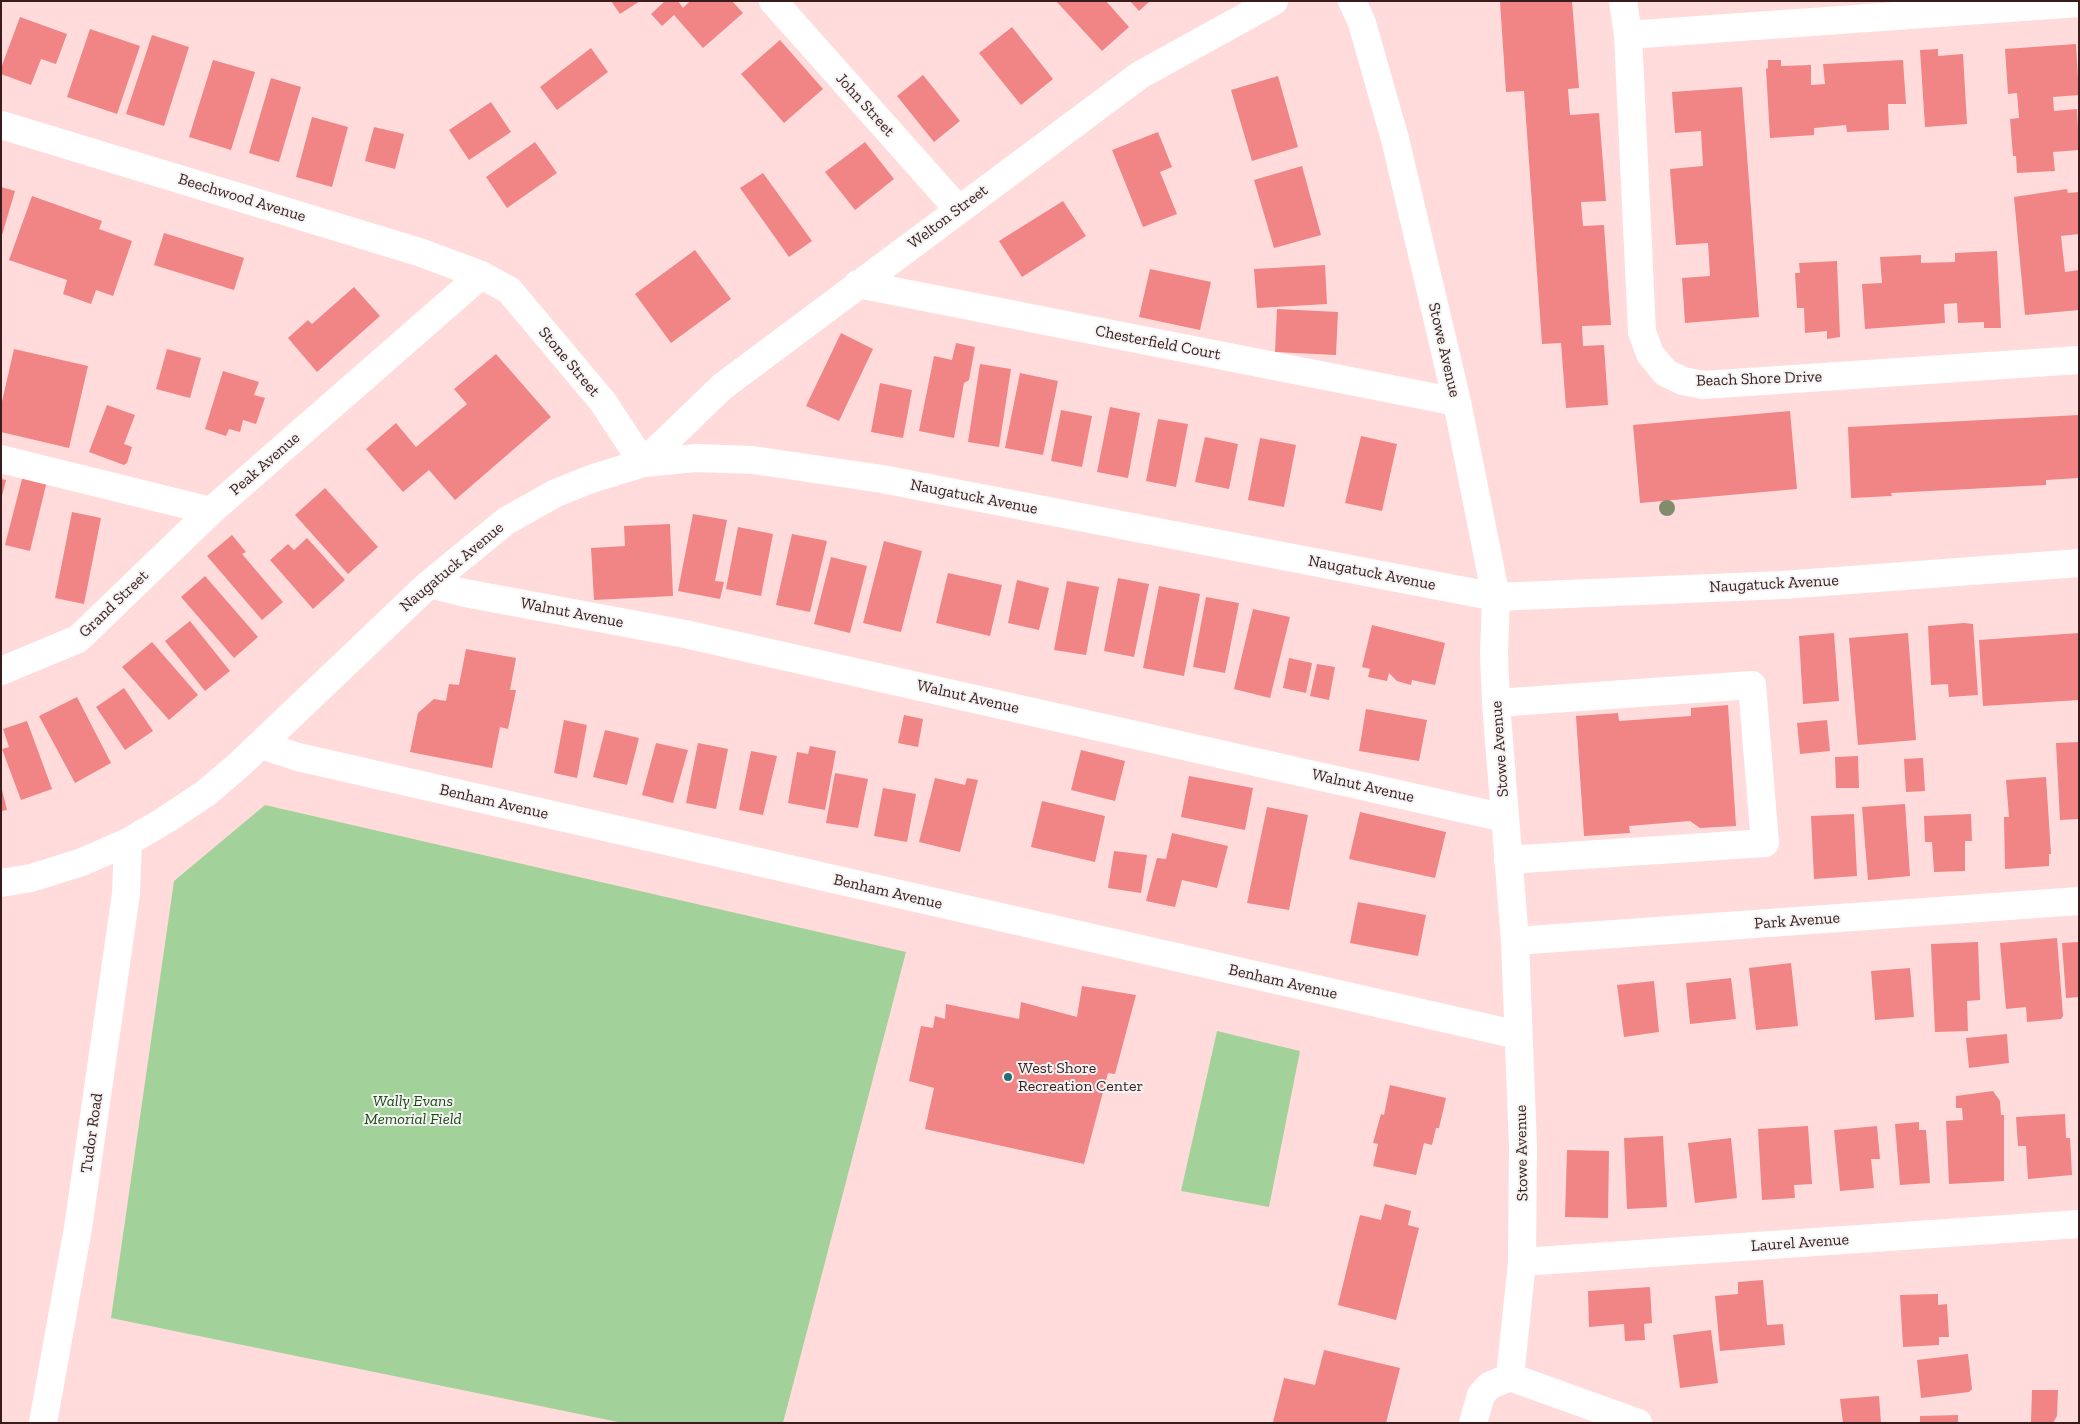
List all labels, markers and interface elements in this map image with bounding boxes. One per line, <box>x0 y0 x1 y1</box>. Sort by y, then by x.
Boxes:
street label: John Street <box>831 69 899 141</box>
street label: Beechwood Avenue <box>176 169 308 227</box>
street label: Welton Street <box>904 181 992 253</box>
street label: Stowe Avenue <box>1424 301 1464 399</box>
street label: Chesterfield Court <box>1094 321 1222 365</box>
street label: Stone Street <box>534 323 604 401</box>
street label: Beach Shore Drive <box>1696 367 1822 391</box>
street label: Peak Avenue <box>226 428 304 500</box>
street label: Naugatuck Avenue <box>909 475 1039 519</box>
street label: Naugatuck Avenue <box>396 518 508 616</box>
street label: Naugatuck Avenue <box>1307 551 1437 595</box>
street label: Grand Street <box>75 566 153 642</box>
street label: Naugatuck Avenue <box>1709 571 1839 597</box>
street label: Walnut Avenue <box>519 594 625 632</box>
street label: Walnut Avenue <box>915 676 1021 718</box>
street label: Stowe Avenue <box>1487 700 1513 798</box>
street label: Walnut Avenue <box>1310 765 1416 807</box>
street label: Benham Avenue <box>438 780 550 824</box>
street label: Benham Avenue <box>832 870 944 914</box>
street label: Park Avenue <box>1753 908 1841 934</box>
street label: Benham Avenue <box>1227 960 1339 1004</box>
place label: West Shore Recreation Center <box>1018 1058 1143 1096</box>
marker: West Shore Recreation Center <box>1002 1071 1014 1083</box>
park label: Wally Evans Memorial Field <box>364 1091 462 1129</box>
street label: Tudor Road <box>77 1092 107 1174</box>
street label: Stowe Avenue <box>1512 1105 1532 1201</box>
street label: Laurel Avenue <box>1750 1230 1850 1256</box>

